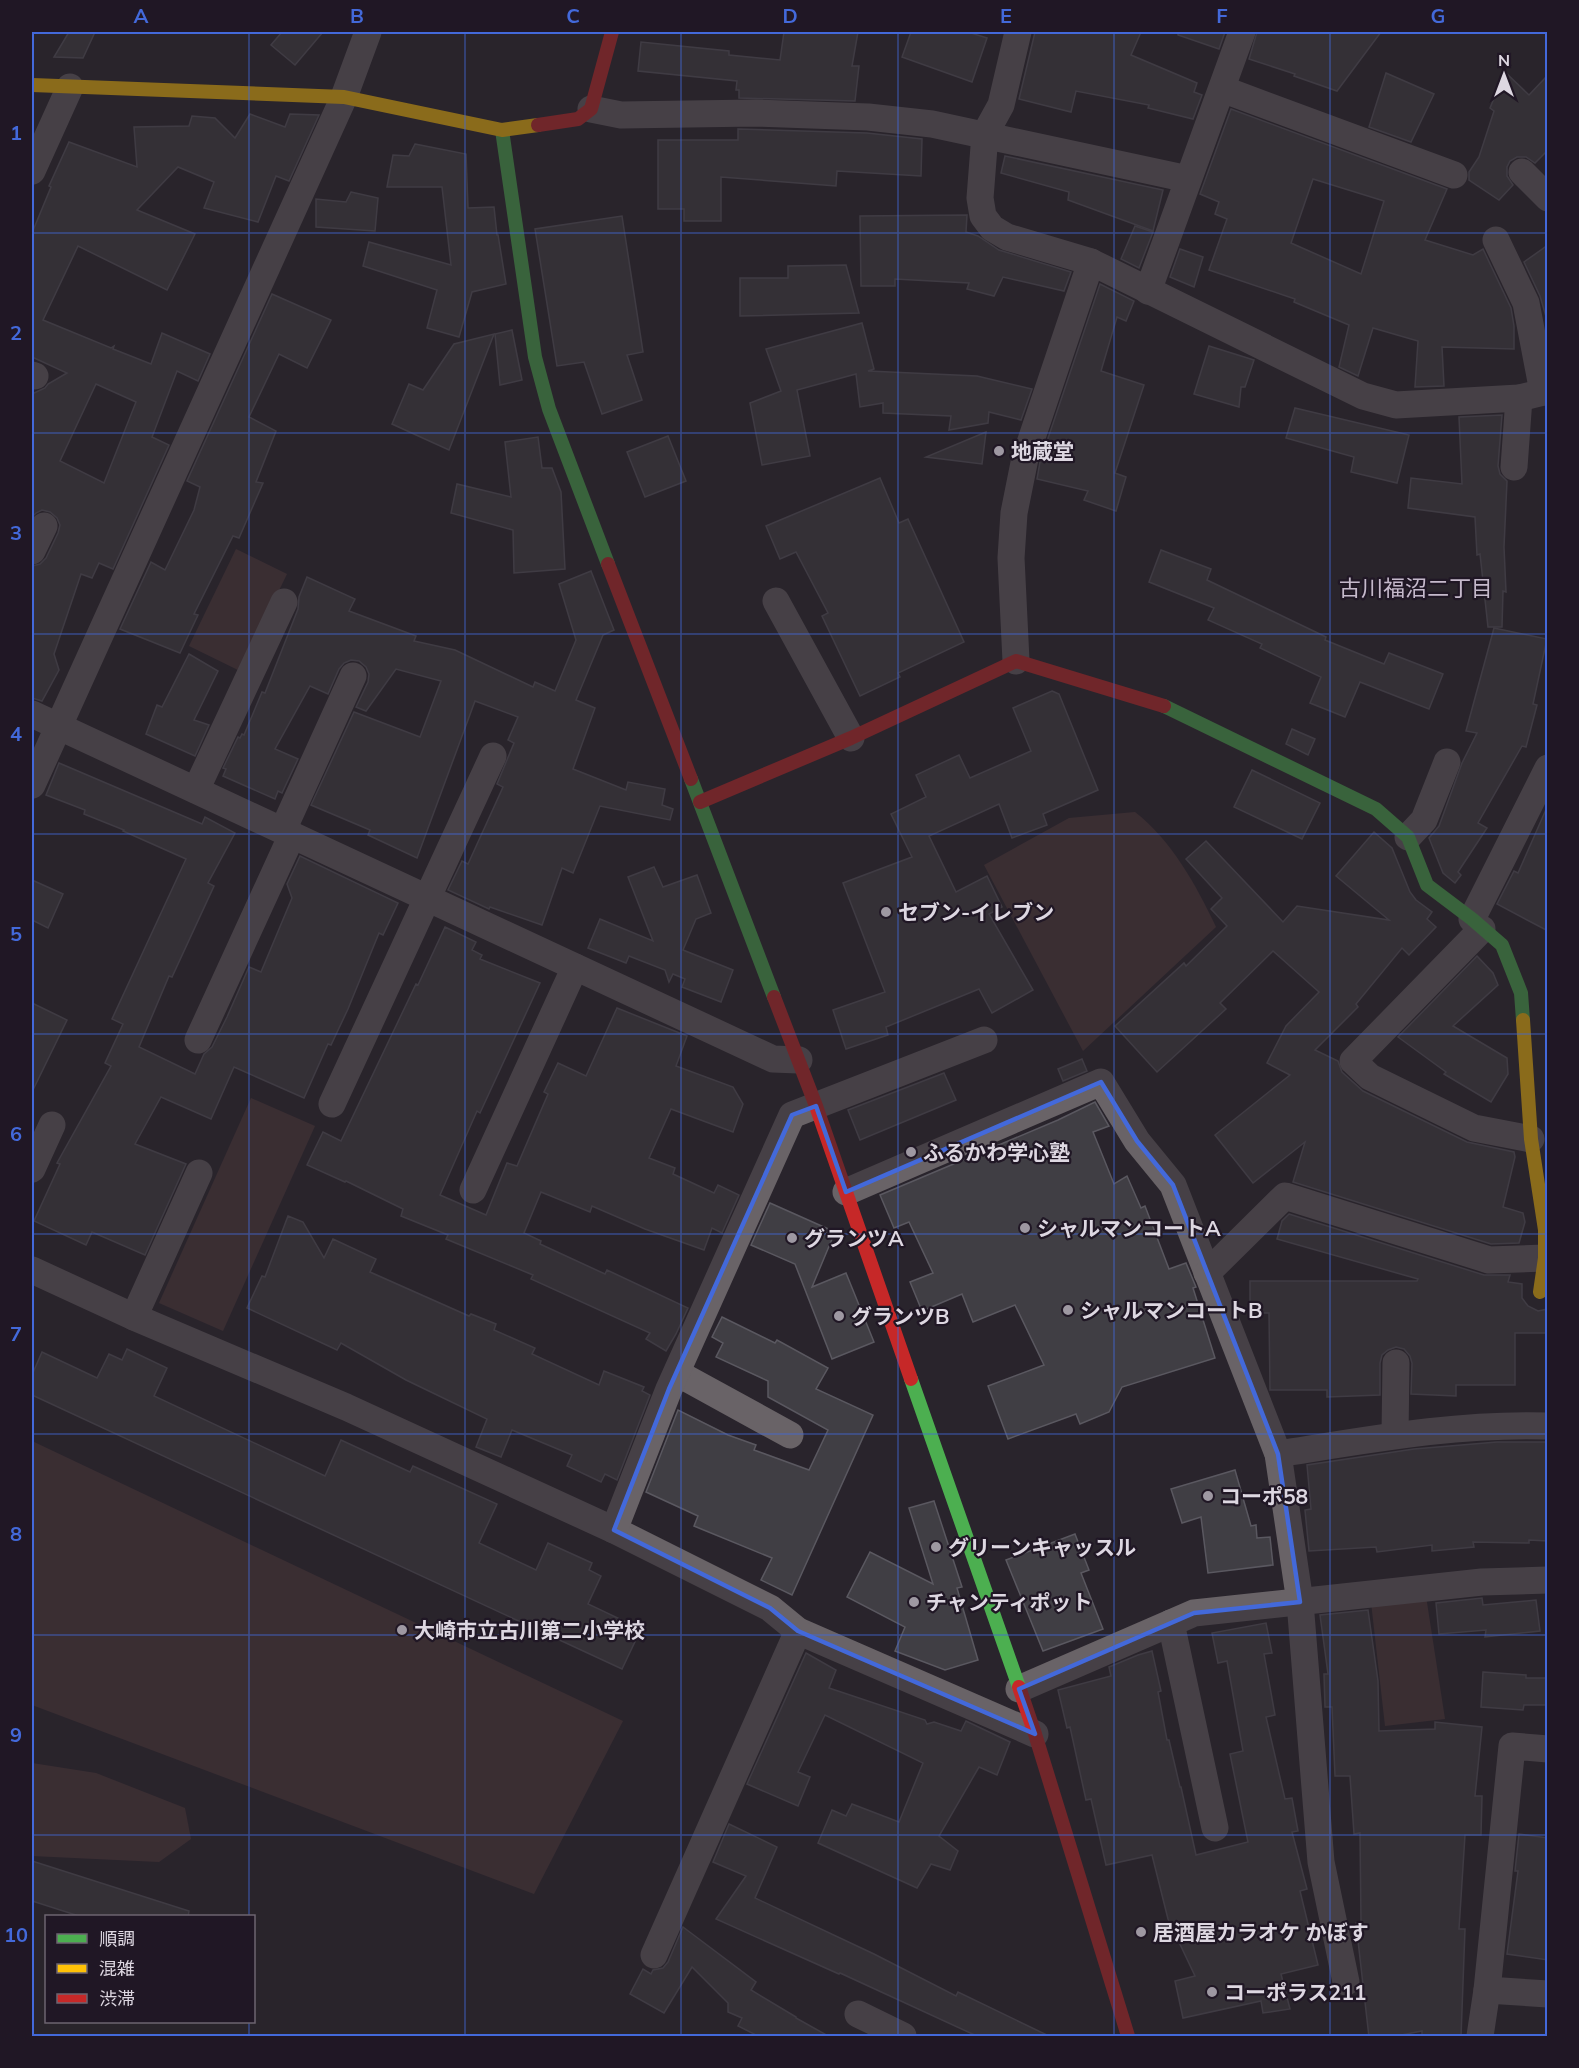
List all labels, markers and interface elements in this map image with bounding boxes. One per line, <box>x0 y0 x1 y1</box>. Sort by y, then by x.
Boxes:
text: A <box>134 3 149 28</box>
text: B <box>350 3 364 28</box>
text: C <box>566 3 580 28</box>
text: D <box>782 3 798 28</box>
text: E <box>1000 3 1012 28</box>
text: F <box>1216 3 1228 28</box>
text: G <box>1431 3 1445 28</box>
north arrow <box>1474 45 1534 105</box>
text: N <box>1498 50 1510 70</box>
text: 1 <box>10 120 22 145</box>
text: 2 <box>10 320 22 345</box>
place label: 地蔵堂 <box>1011 438 1074 464</box>
marker: 地蔵堂 <box>992 444 1006 458</box>
text: 3 <box>10 520 22 545</box>
district label: 古川福沼二丁目 <box>1339 574 1493 602</box>
text: 4 <box>10 721 22 746</box>
place label: セブン-イレブン <box>898 899 1054 925</box>
marker: セブン-イレブン <box>879 905 893 919</box>
text: 5 <box>10 921 22 946</box>
text: 6 <box>10 1121 22 1146</box>
place label: ふるかわ学心塾 <box>923 1139 1070 1165</box>
marker: ふるかわ学心塾 <box>904 1145 918 1159</box>
place label: シャルマンコートA <box>1037 1215 1221 1241</box>
marker: シャルマンコートA <box>1018 1221 1032 1235</box>
place label: グランツA <box>804 1225 904 1251</box>
marker: グランツA <box>785 1231 799 1245</box>
place label: シャルマンコートB <box>1080 1297 1263 1323</box>
place label: グランツB <box>851 1303 950 1329</box>
marker: シャルマンコートB <box>1061 1303 1075 1317</box>
marker: グランツB <box>832 1309 846 1323</box>
text: 7 <box>10 1321 22 1346</box>
place label: コーポ58 <box>1220 1483 1308 1509</box>
marker: コーポ58 <box>1201 1489 1215 1503</box>
text: 8 <box>10 1521 22 1546</box>
place label: グリーンキャッスル <box>948 1534 1136 1560</box>
marker: グリーンキャッスル <box>929 1540 943 1554</box>
place label: チャンティポット <box>926 1589 1093 1615</box>
marker: チャンティポット <box>907 1595 921 1609</box>
place label: 大崎市立古川第二小学校 <box>414 1617 645 1643</box>
marker: 大崎市立古川第二小学校 <box>395 1623 409 1637</box>
text: 9 <box>10 1722 22 1747</box>
legend <box>45 1915 255 2023</box>
place label: 居酒屋カラオケ かぼす <box>1153 1919 1369 1945</box>
text: 10 <box>4 1922 28 1947</box>
marker: 居酒屋カラオケ かぼす <box>1134 1925 1148 1939</box>
text: 順調 <box>99 1927 135 1950</box>
text: 混雑 <box>99 1957 135 1980</box>
place label: コーポラス211 <box>1224 1979 1366 2005</box>
marker: コーポラス211 <box>1205 1985 1219 1999</box>
text: 渋滞 <box>99 1987 135 2010</box>

